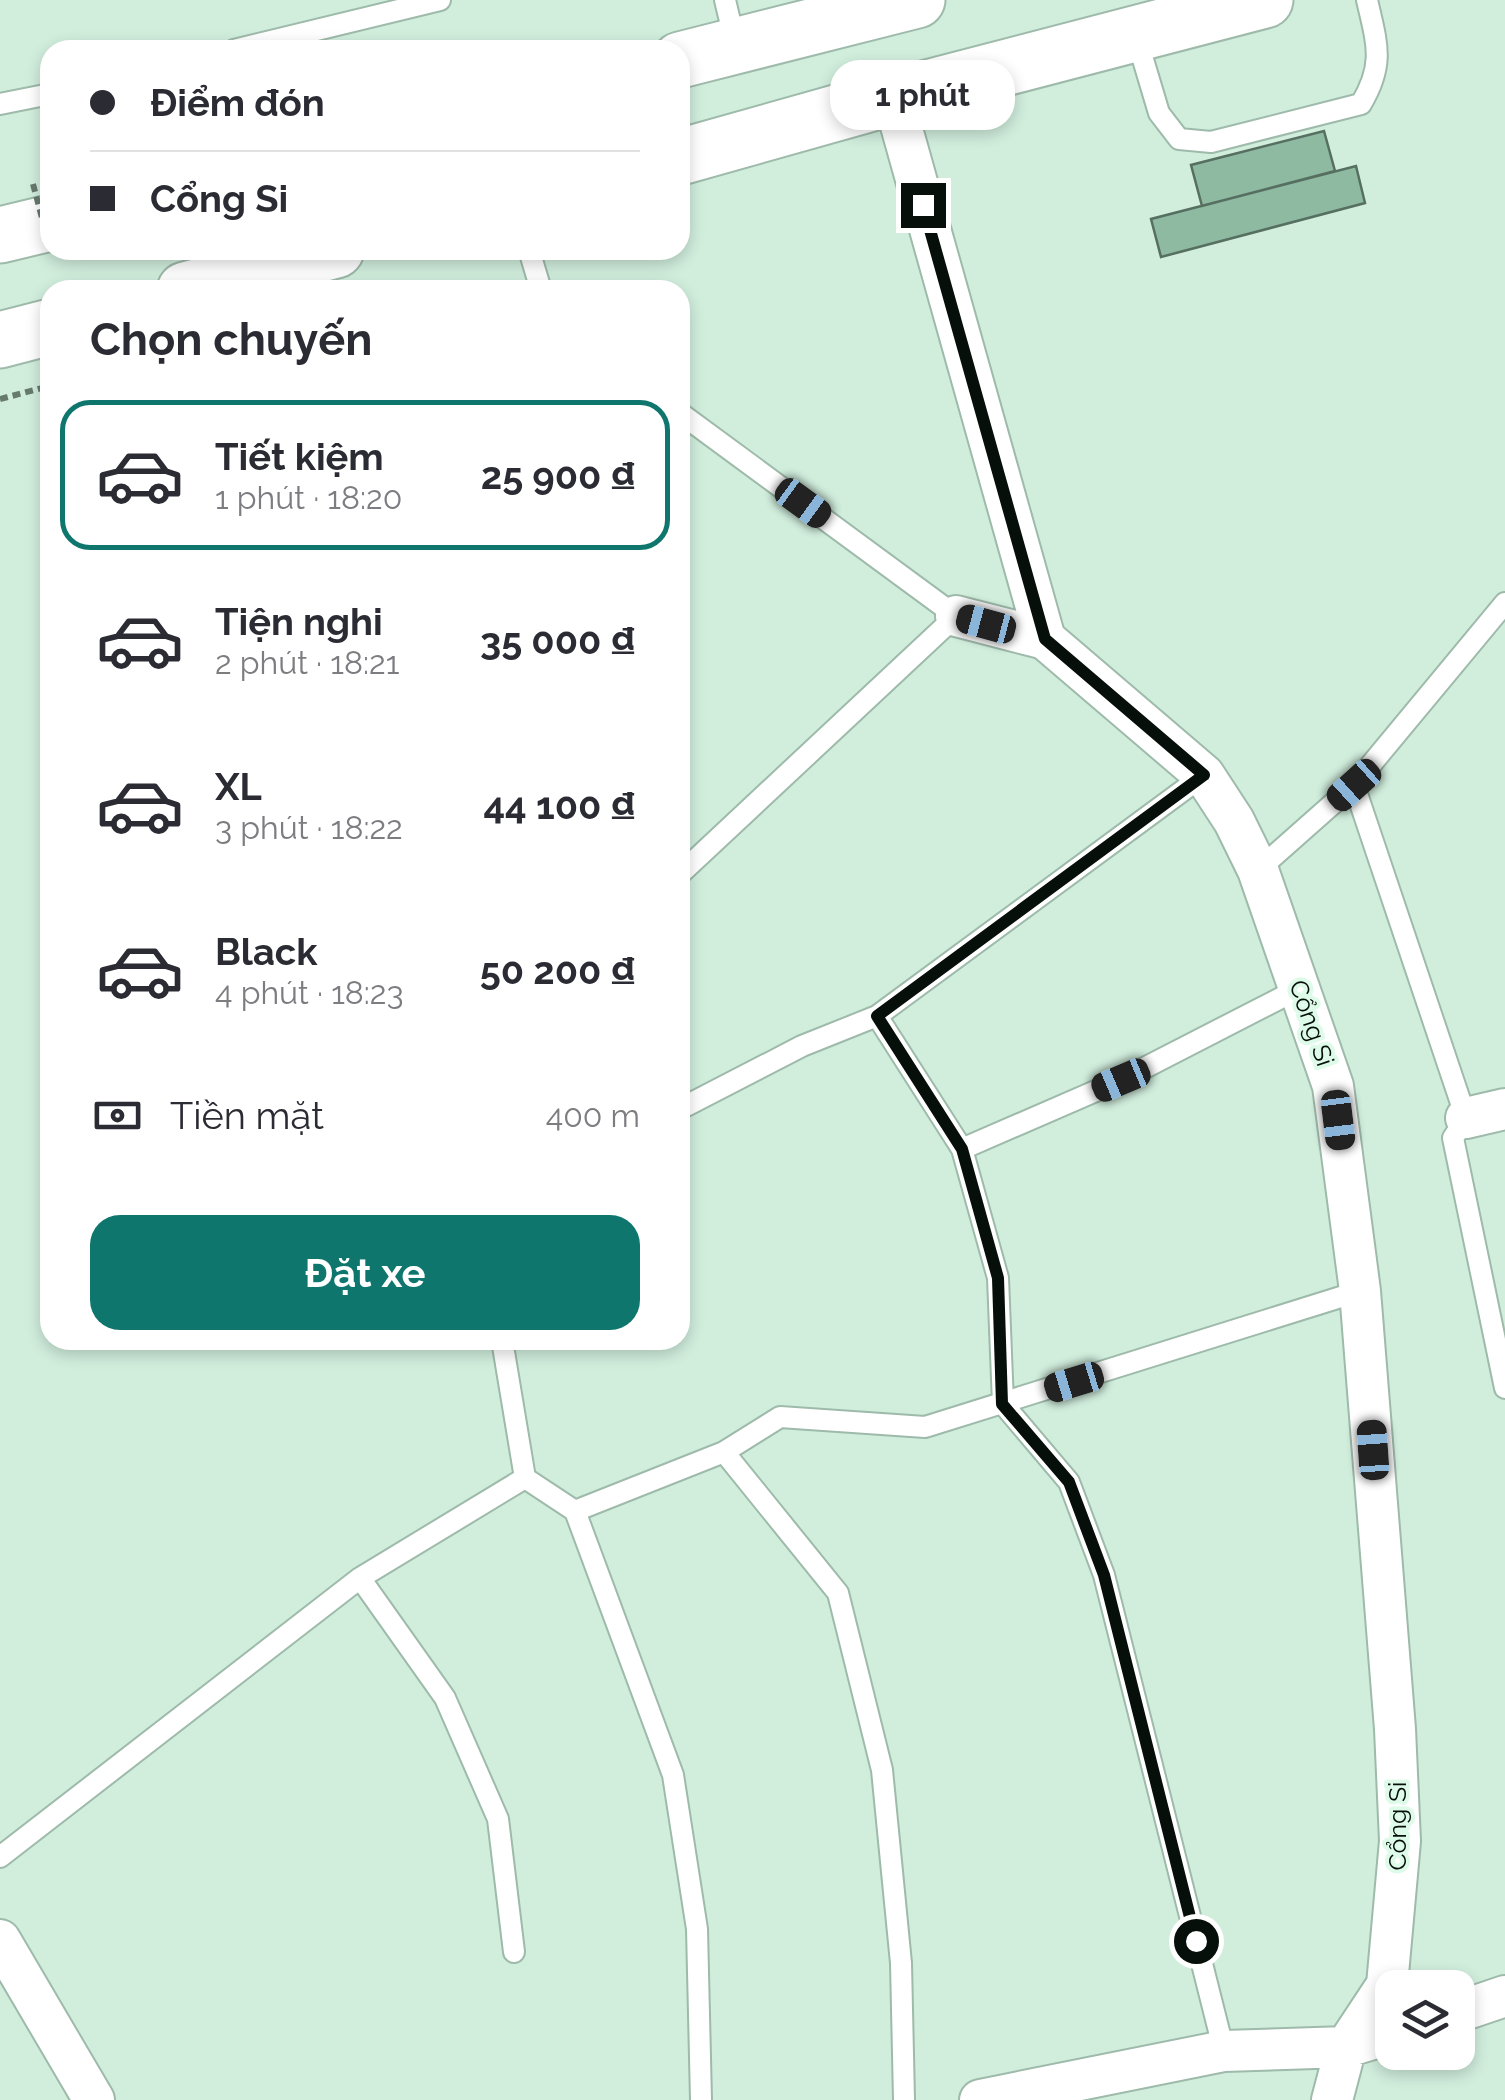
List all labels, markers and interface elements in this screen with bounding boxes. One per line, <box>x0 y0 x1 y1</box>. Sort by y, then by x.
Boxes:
callout: 1 phút <box>830 60 1016 130</box>
text: 1 phút <box>875 76 970 113</box>
text: Điểm đón <box>150 80 325 125</box>
text: Cổng Si <box>150 176 288 221</box>
route end <box>901 183 946 228</box>
text: Chọn chuyến <box>90 313 372 366</box>
icon: car <box>95 430 185 520</box>
text: Tiết kiệm <box>215 434 384 479</box>
text: 25 900 ₫ <box>481 453 635 498</box>
car <box>770 473 836 533</box>
text: 1 phút · 18:20 <box>215 479 402 516</box>
icon: car <box>95 595 185 685</box>
text: Tiện nghi <box>215 599 383 644</box>
car <box>953 602 1019 646</box>
text: 35 000 ₫ <box>480 618 635 663</box>
text: 2 phút · 18:21 <box>215 644 399 681</box>
car <box>1322 754 1386 816</box>
icon: car <box>95 760 185 850</box>
text: XL <box>215 764 262 809</box>
text: 44 100 ₫ <box>483 783 635 828</box>
text: 3 phút · 18:22 <box>215 809 403 846</box>
icon: car <box>95 925 185 1015</box>
text: Black <box>215 929 317 974</box>
text: 50 200 ₫ <box>480 948 635 993</box>
text: 4 phút · 18:23 <box>215 974 404 1011</box>
street label: Cổng Si <box>1283 976 1341 1070</box>
car <box>1088 1054 1154 1106</box>
icon: cash <box>90 1088 145 1143</box>
car <box>1319 1088 1357 1152</box>
text: Tiền mặt <box>170 1093 324 1138</box>
text: 400 m <box>546 1097 640 1134</box>
button: Đặt xe <box>90 1215 640 1330</box>
car <box>1041 1359 1107 1405</box>
car <box>1356 1419 1390 1481</box>
street label: Cổng Si <box>1382 1781 1412 1871</box>
route start <box>1174 1919 1219 1964</box>
map controls <box>1375 1970 1475 2070</box>
button: layers <box>1375 1970 1475 2070</box>

